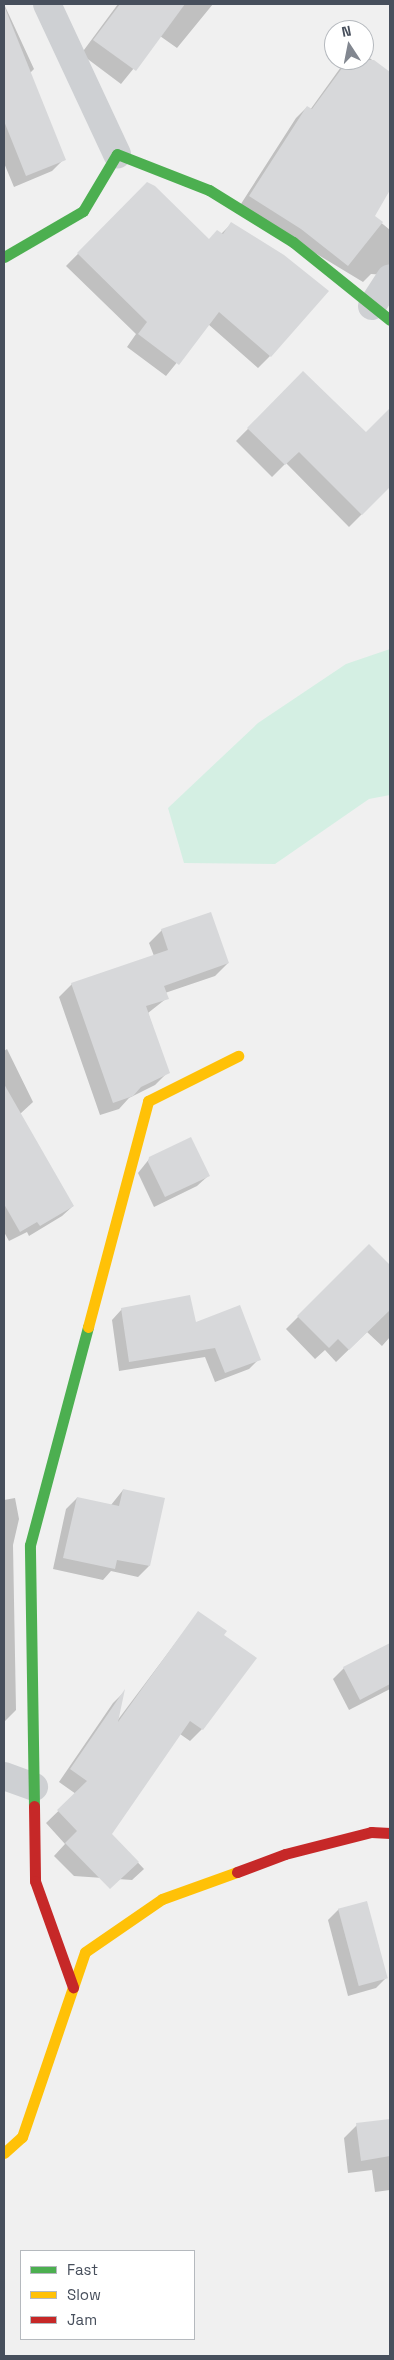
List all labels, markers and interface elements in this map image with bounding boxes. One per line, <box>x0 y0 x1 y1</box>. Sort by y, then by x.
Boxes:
north arrow <box>324 20 374 70</box>
text: N <box>340 22 353 41</box>
legend <box>20 2250 195 2340</box>
text: Fast <box>67 2260 98 2279</box>
text: Slow <box>67 2285 101 2304</box>
text: Jam <box>67 2310 97 2329</box>

